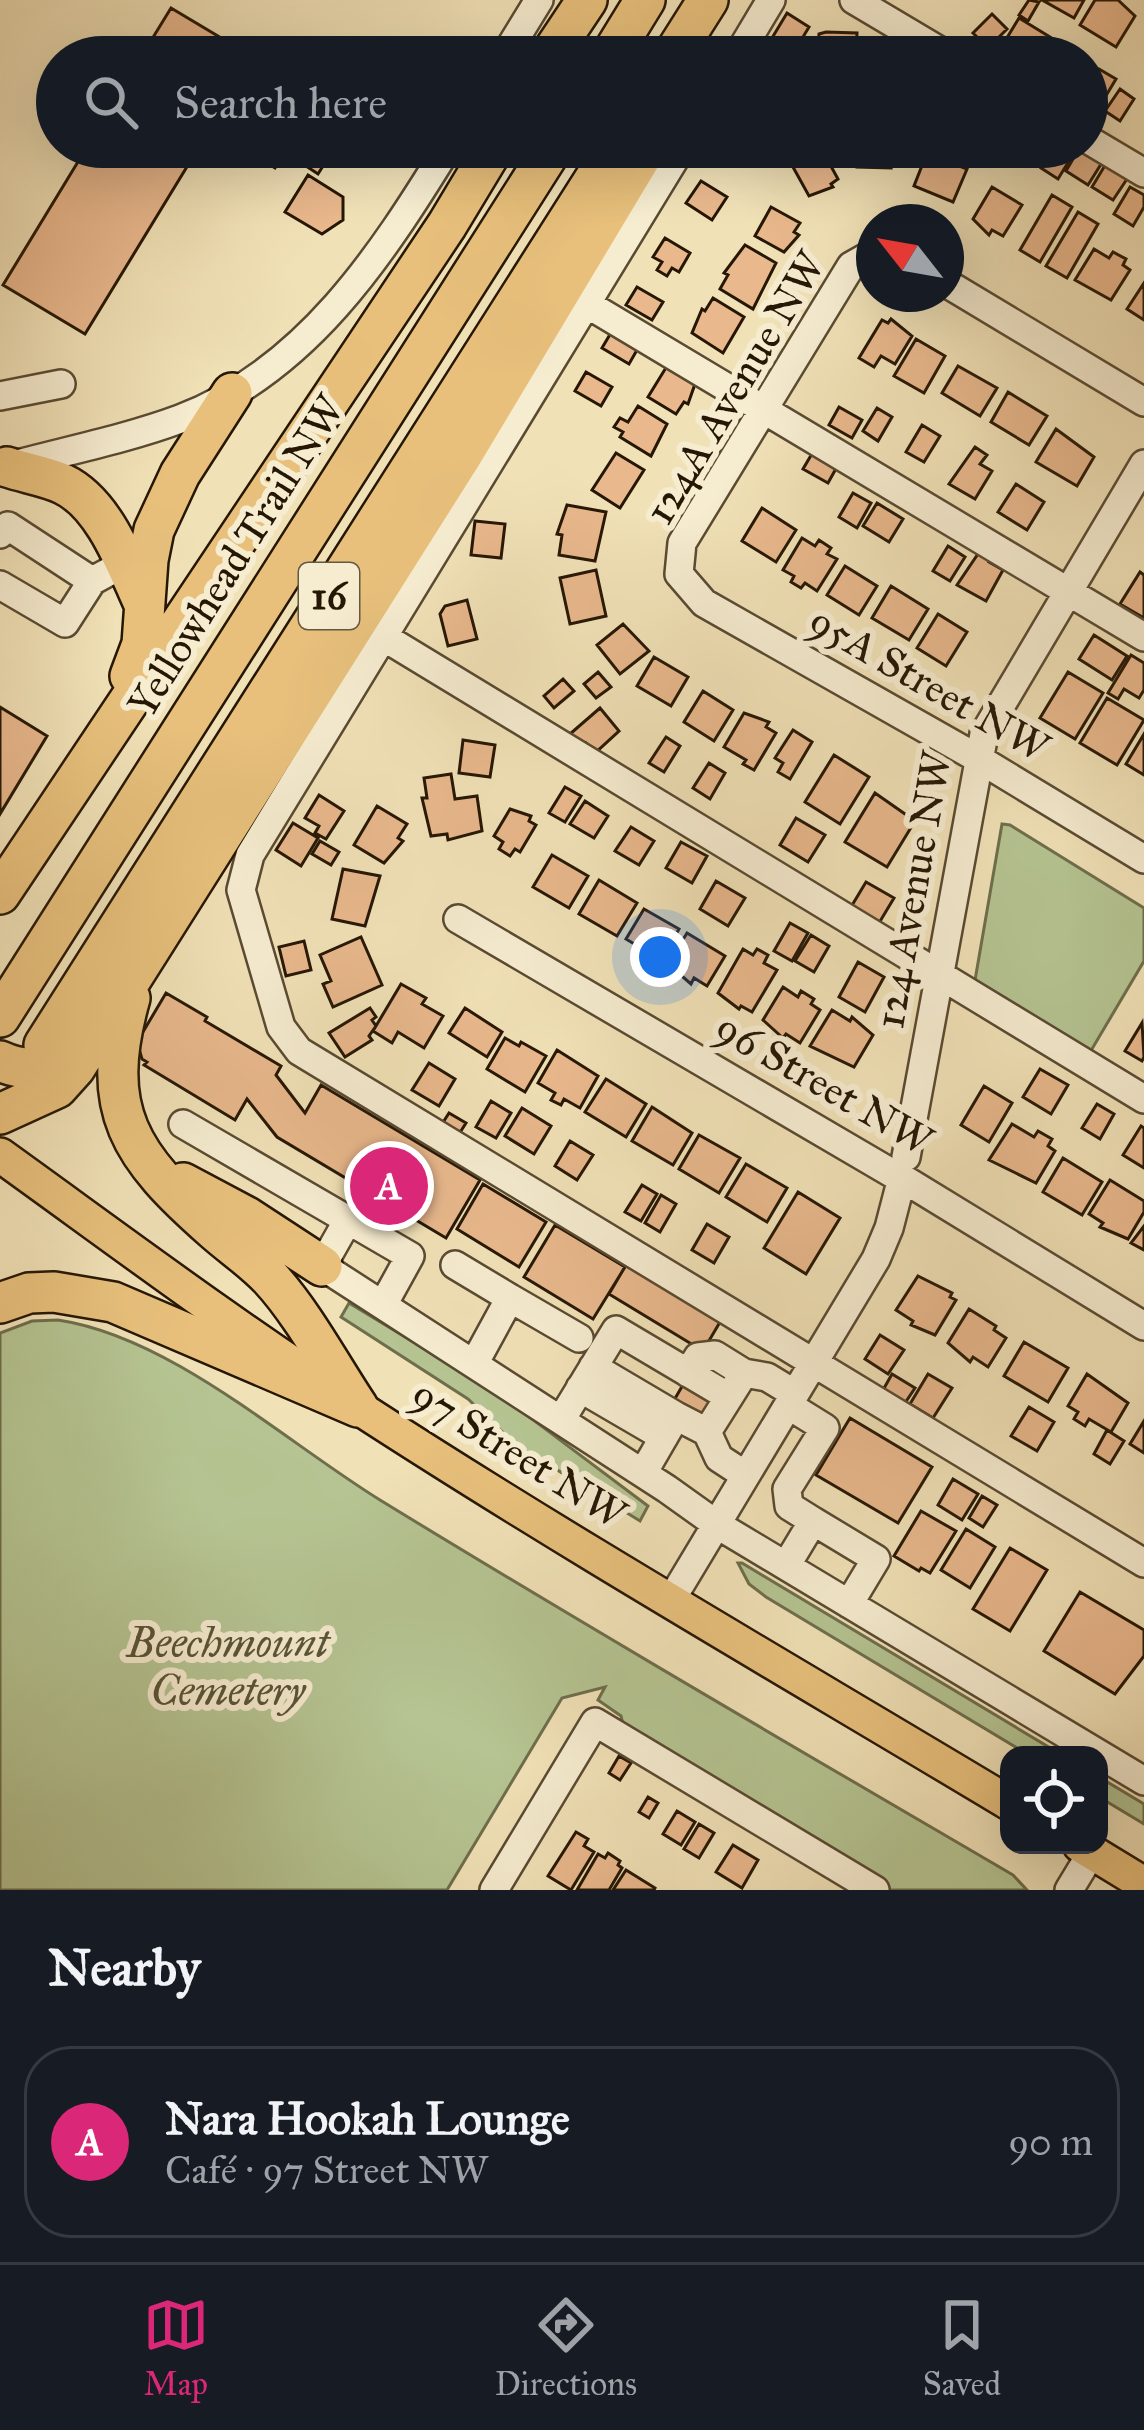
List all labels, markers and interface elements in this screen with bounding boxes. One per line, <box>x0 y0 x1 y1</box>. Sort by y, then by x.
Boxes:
search box <box>36 36 1108 168</box>
icon: search <box>78 69 144 135</box>
text: Search here <box>174 75 387 130</box>
north arrow <box>856 204 964 312</box>
street label: 124A Avenue NW <box>633 241 837 534</box>
street label: Yellowhead Trail NW <box>116 385 357 727</box>
road number: 16 <box>299 563 359 629</box>
street label: 95A Street NW <box>800 594 1059 774</box>
street label: 124 Avenue NW <box>863 746 963 1033</box>
your location <box>630 927 690 987</box>
street label: 96 Street NW <box>706 1001 943 1168</box>
pin: A <box>350 1141 428 1231</box>
street label: 97 Street NW <box>402 1368 637 1541</box>
park label: Beechmount Cemetery <box>125 1617 332 1717</box>
map controls <box>1000 1746 1108 1854</box>
button: locate <box>1000 1746 1108 1854</box>
text: Nearby <box>48 1937 200 1999</box>
text: Nara Hookah Lounge <box>165 2091 570 2146</box>
text: A <box>77 2118 103 2166</box>
text: 90 m <box>1008 2118 1093 2166</box>
text: Café · 97 Street NW <box>165 2146 488 2194</box>
tab: Map <box>143 2292 209 2404</box>
tab: Directions <box>495 2292 637 2404</box>
tab: Saved <box>923 2292 1001 2404</box>

